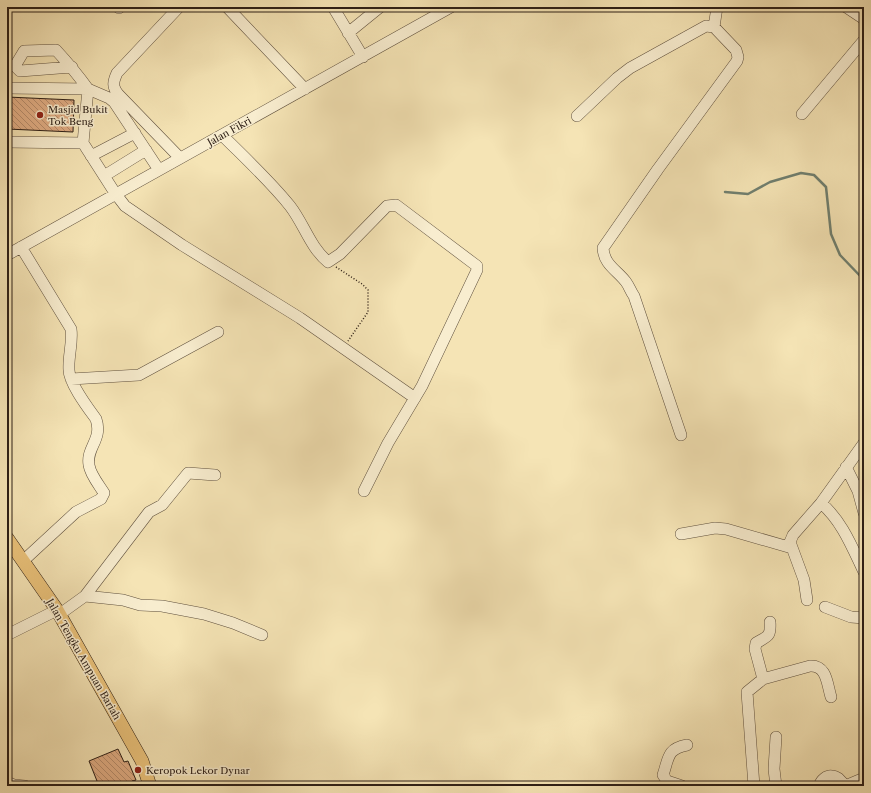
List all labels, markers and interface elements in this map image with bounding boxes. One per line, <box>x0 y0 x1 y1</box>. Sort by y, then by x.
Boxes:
place label: Masjid Bukit Tok Beng <box>48 103 108 128</box>
marker: Masjid Bukit Tok Beng <box>35 110 45 120</box>
street label: Jalan Fikri <box>203 114 254 150</box>
street label: Jalan Tengku Ampuan Bariah <box>42 595 124 723</box>
place label: Keropok Lekor Dynar <box>146 764 250 777</box>
marker: Keropok Lekor Dynar <box>133 765 143 775</box>

